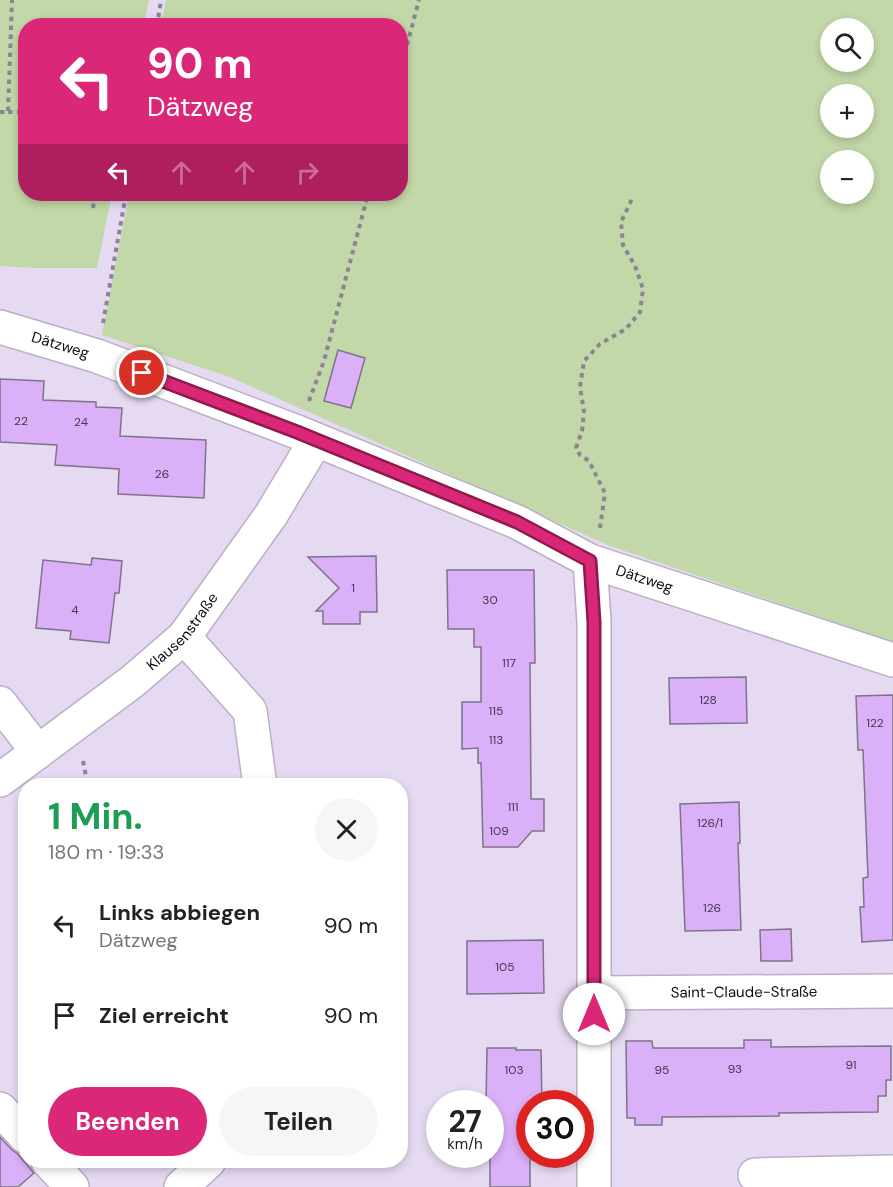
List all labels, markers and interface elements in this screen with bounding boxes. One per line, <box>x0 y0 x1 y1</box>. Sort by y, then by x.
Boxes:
map controls <box>820 18 874 204</box>
button: search <box>820 18 874 72</box>
text: 90 m <box>147 36 253 91</box>
icon: left <box>48 42 126 120</box>
button: + <box>820 84 874 138</box>
text: Dätzweg <box>147 89 253 124</box>
button: − <box>820 150 874 204</box>
icon: left <box>102 156 135 189</box>
icon: ahead <box>165 156 198 189</box>
icon: ahead <box>228 156 261 189</box>
icon: right <box>291 156 324 189</box>
street label: Dätzweg <box>29 327 92 363</box>
pin <box>116 347 167 398</box>
icon: arrive <box>125 356 158 389</box>
house number: 22 <box>14 413 28 429</box>
house number: 24 <box>74 414 88 430</box>
house number: 26 <box>155 466 169 482</box>
street label: Dätzweg <box>613 560 676 597</box>
house number: 1 <box>351 580 355 596</box>
street label: Klausenstraße <box>142 589 222 675</box>
house number: 30 <box>482 592 498 608</box>
house number: 4 <box>71 602 79 618</box>
house number: 117 <box>502 655 516 671</box>
house number: 128 <box>699 692 717 708</box>
house number: 115 <box>489 703 503 719</box>
house number: 122 <box>866 715 884 731</box>
house number: 113 <box>489 732 503 748</box>
text: 1 Min. <box>48 793 143 840</box>
button: close <box>315 798 378 861</box>
house number: 111 <box>507 799 519 815</box>
house number: 126/1 <box>697 815 723 831</box>
house number: 109 <box>489 823 509 839</box>
text: 180 m · 19:33 <box>48 839 164 865</box>
text: Links abbiegen <box>99 898 260 927</box>
house number: 126 <box>703 900 721 916</box>
icon: left <box>48 909 81 942</box>
text: 90 m <box>324 911 378 940</box>
text: Dätzweg <box>99 927 178 953</box>
house number: 105 <box>495 959 515 975</box>
position arrow <box>562 982 626 1046</box>
street label: Saint-Claude-Straße <box>671 982 817 1002</box>
icon: arrive <box>48 999 81 1032</box>
text: Ziel erreicht <box>99 1001 229 1030</box>
text: 90 m <box>324 1001 378 1030</box>
house number: 91 <box>845 1057 857 1073</box>
house number: 93 <box>728 1061 742 1077</box>
house number: 103 <box>504 1062 524 1078</box>
house number: 95 <box>655 1062 669 1078</box>
button: Beenden <box>48 1087 207 1156</box>
button: Teilen <box>219 1087 378 1156</box>
speed limit sign: 30 <box>516 1090 594 1168</box>
text: 27 <box>448 1102 482 1141</box>
text: km/h <box>447 1134 483 1154</box>

